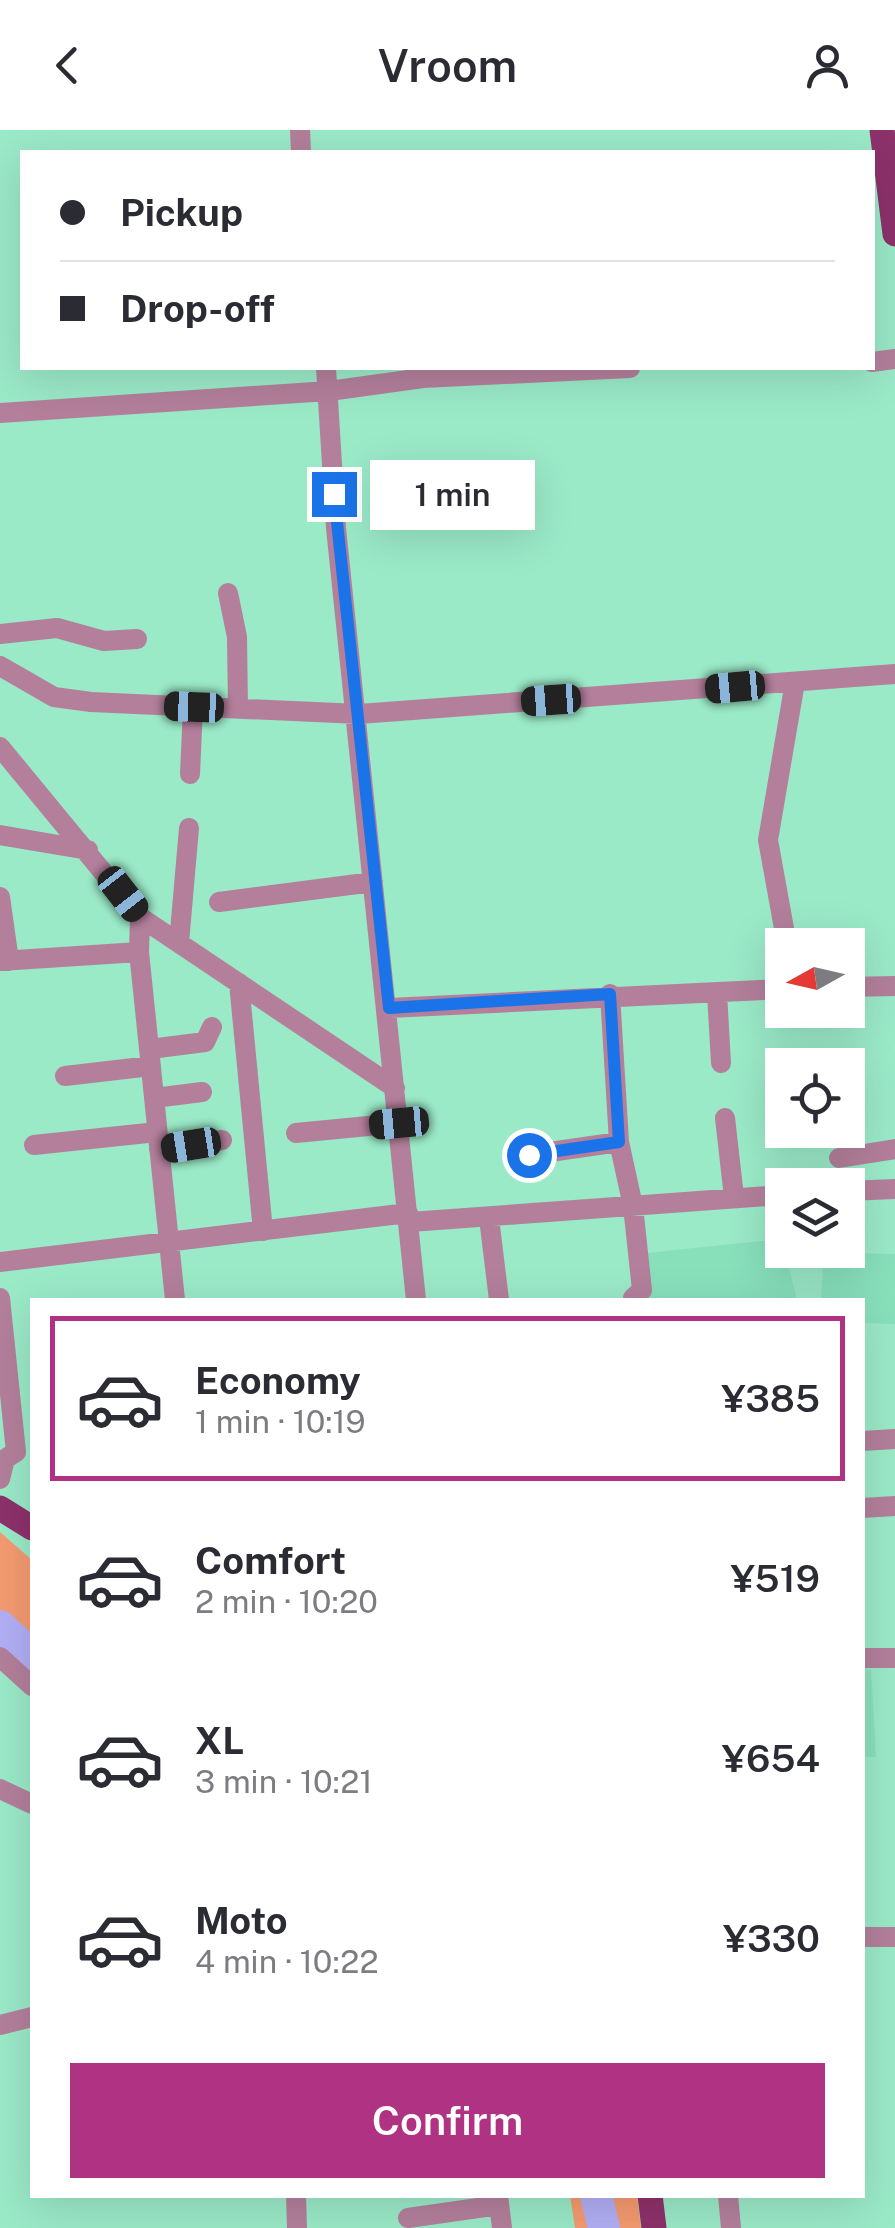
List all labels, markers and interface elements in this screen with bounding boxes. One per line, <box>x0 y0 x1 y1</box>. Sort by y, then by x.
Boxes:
icon: back <box>40 38 95 93</box>
icon: person <box>800 38 855 93</box>
text: Vroom <box>378 39 517 92</box>
text: Pickup <box>120 190 243 235</box>
text: Drop-off <box>120 286 275 331</box>
callout: 1 min <box>369 459 534 529</box>
route end <box>312 472 357 517</box>
text: 1 min <box>414 476 491 513</box>
car <box>704 669 766 705</box>
car <box>520 683 582 717</box>
car <box>163 691 225 723</box>
car <box>93 861 153 927</box>
north arrow <box>765 928 865 1028</box>
map controls <box>765 928 865 1268</box>
button: locate <box>765 1048 865 1148</box>
car <box>368 1105 430 1141</box>
car <box>159 1125 223 1165</box>
route start <box>507 1133 552 1178</box>
button: layers <box>765 1168 865 1268</box>
icon: car <box>75 1354 165 1444</box>
text: Economy <box>195 1358 361 1403</box>
text: ¥385 <box>721 1376 820 1421</box>
text: 1 min · 10:19 <box>195 1403 366 1440</box>
icon: car <box>75 1534 165 1624</box>
text: Comfort <box>195 1538 346 1583</box>
text: ¥519 <box>730 1556 820 1601</box>
text: 2 min · 10:20 <box>195 1583 378 1620</box>
icon: car <box>75 1714 165 1804</box>
text: XL <box>195 1718 244 1763</box>
text: ¥654 <box>722 1736 820 1781</box>
text: 3 min · 10:21 <box>195 1763 372 1800</box>
icon: car <box>75 1894 165 1984</box>
text: Moto <box>195 1898 288 1943</box>
text: ¥330 <box>723 1916 820 1961</box>
text: 4 min · 10:22 <box>195 1943 378 1980</box>
button: Confirm <box>70 2063 825 2178</box>

